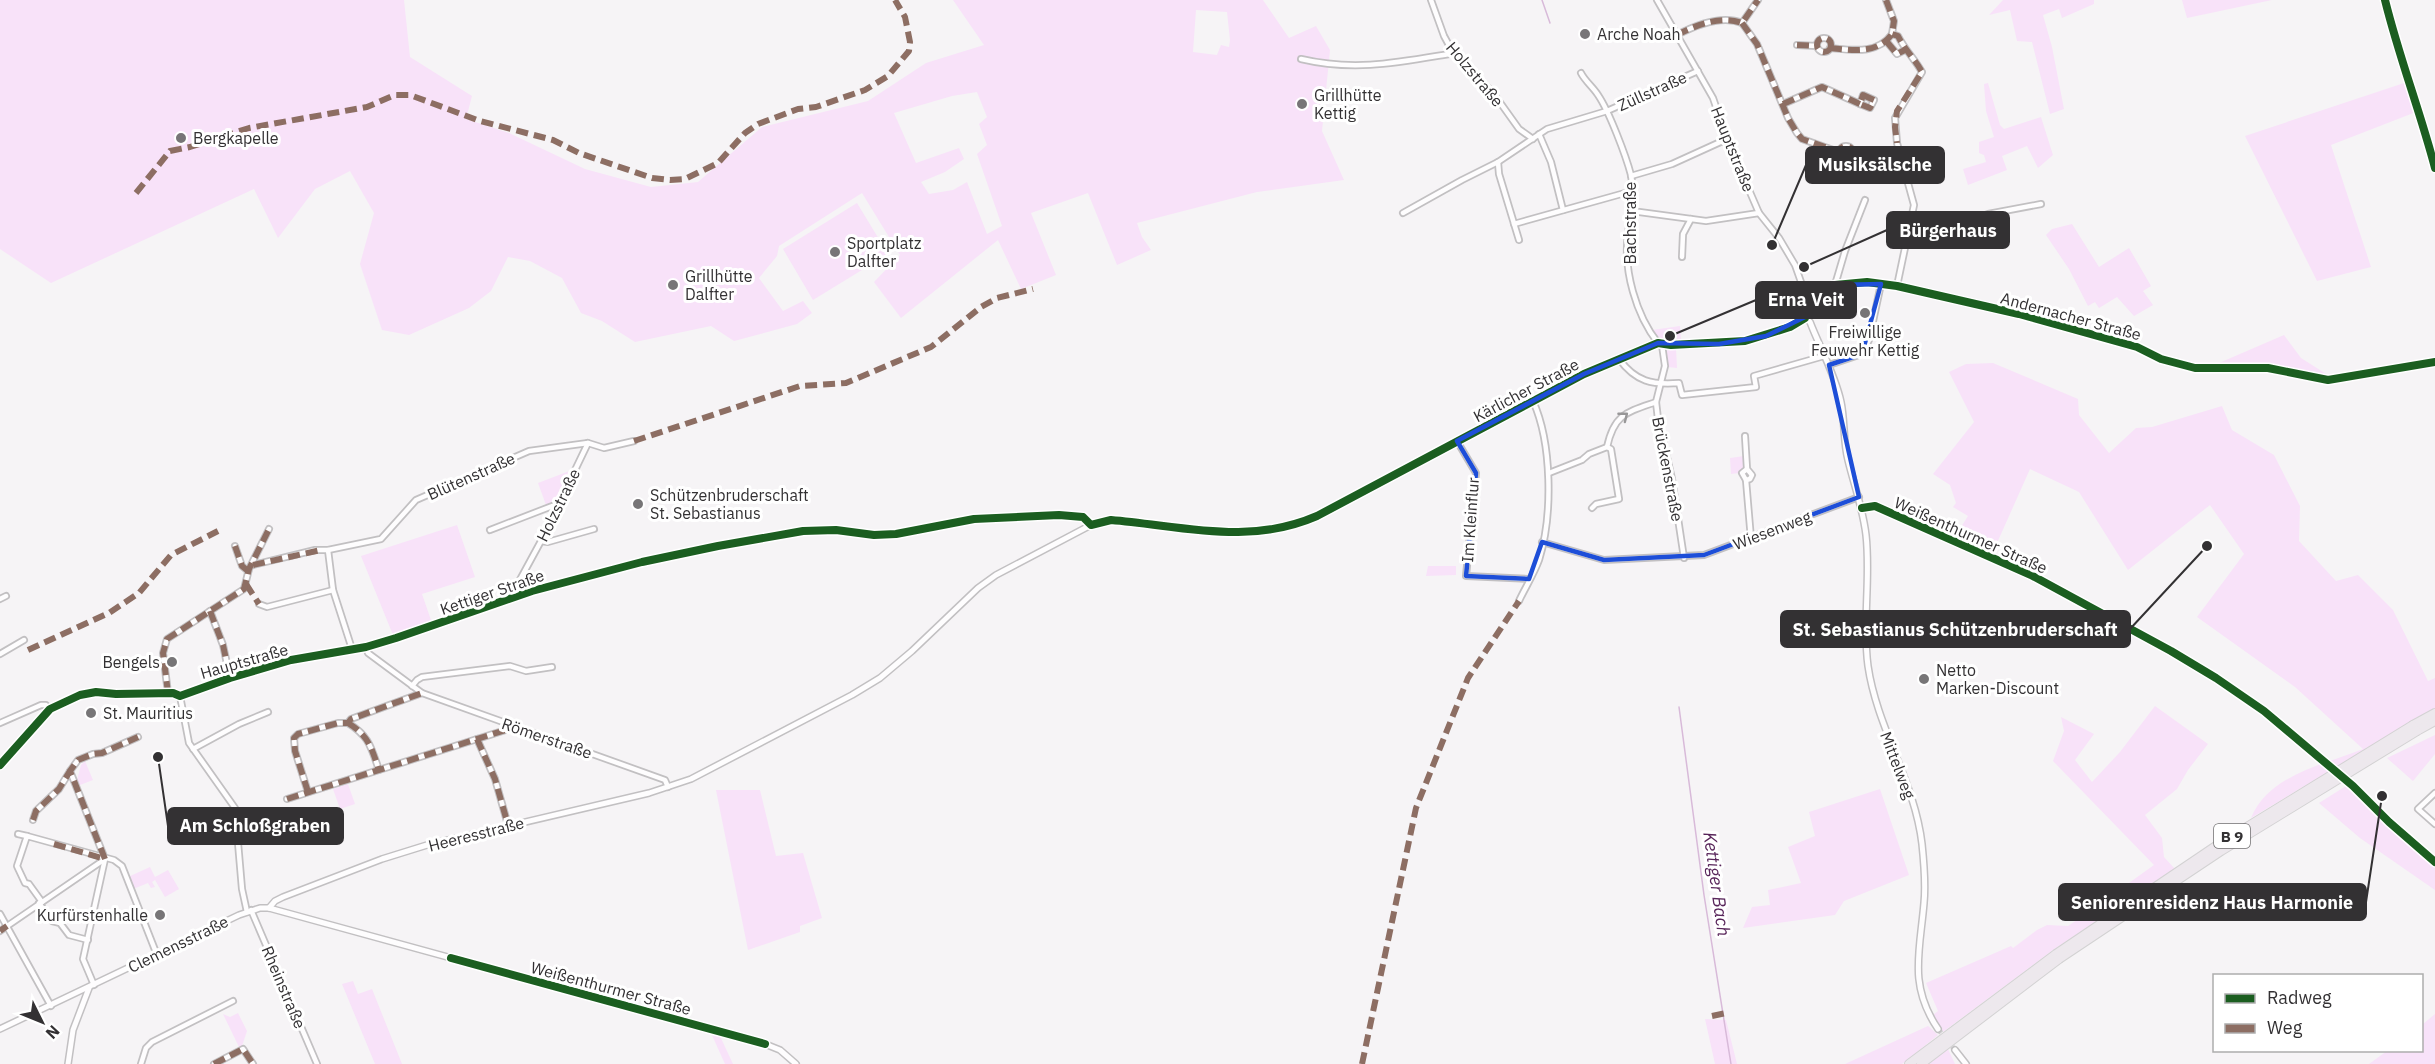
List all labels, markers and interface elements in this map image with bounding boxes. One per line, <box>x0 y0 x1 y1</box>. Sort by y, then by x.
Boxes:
place label: Arche Noah <box>1597 24 1681 44</box>
marker: Arche Noah <box>1578 27 1592 41</box>
street label: Holzstraße <box>1442 37 1508 111</box>
street label: Züllstraße <box>1614 67 1690 115</box>
place label: Grillhütte Kettig <box>1314 85 1382 123</box>
marker: Grillhütte Kettig <box>1295 97 1309 111</box>
street label: Hauptstraße <box>1707 103 1759 195</box>
place label: Bergkapelle <box>193 128 279 148</box>
marker: Bergkapelle <box>174 131 188 145</box>
callout: Musiksälsche <box>1806 147 1944 183</box>
text: Musiksälsche <box>1818 153 1932 176</box>
street label: Bachstraße <box>1620 181 1640 264</box>
callout: Bürgerhaus <box>1887 212 2009 248</box>
text: Bürgerhaus <box>1899 219 1997 242</box>
place label: Sportplatz Dalfter <box>847 233 921 271</box>
marker: Sportplatz Dalfter <box>828 245 842 259</box>
place label: Grillhütte Dalfter <box>685 266 753 304</box>
marker: Grillhütte Dalfter <box>666 278 680 292</box>
callout: Erna Veit <box>1756 282 1856 318</box>
text: Erna Veit <box>1768 288 1844 311</box>
street label: Andernacher Straße <box>1998 288 2144 344</box>
marker: Freiwillige Feuwehr Kettig <box>1858 306 1872 320</box>
place label: Freiwillige Feuwehr Kettig <box>1811 322 1920 360</box>
street label: Kärlicher Straße <box>1470 354 1582 426</box>
one-way arrow <box>1617 413 1628 424</box>
street label: Brückenstraße <box>1648 415 1688 523</box>
street label: Blütenstraße <box>424 448 518 504</box>
street label: Holzstraße <box>532 465 584 545</box>
street label: Im Kleinflur <box>1457 477 1483 563</box>
place label: Schützenbruderschaft St. Sebastianus <box>650 485 809 523</box>
street label: Weißenthurmer Straße <box>1891 492 2051 578</box>
marker: Schützenbruderschaft St. Sebastianus <box>631 497 645 511</box>
street label: Wiesenweg <box>1730 506 1814 554</box>
street label: Kettiger Straße <box>437 565 547 619</box>
callout: St. Sebastianus Schützenbruderschaft <box>1781 611 2130 647</box>
text: St. Sebastianus Schützenbruderschaft <box>1792 618 2118 641</box>
street label: Hauptstraße <box>198 639 290 683</box>
place label: Bengels <box>102 652 160 672</box>
marker: Bengels <box>165 655 179 669</box>
place label: Netto Marken-Discount <box>1936 660 2059 698</box>
marker: Netto Marken-Discount <box>1917 672 1931 686</box>
place label: St. Mauritius <box>103 703 193 723</box>
marker: St. Mauritius <box>84 706 98 720</box>
street label: Römerstraße <box>499 713 595 763</box>
street label: Mittelweg <box>1876 729 1920 802</box>
callout: Am Schloßgraben <box>168 808 343 844</box>
street label: Heeresstraße <box>426 812 526 856</box>
text: Am Schloßgraben <box>179 814 331 837</box>
road number: B 9 <box>2214 824 2250 848</box>
water label: Kettiger Bach <box>1698 830 1736 938</box>
callout: Seniorenresidenz Haus Harmonie <box>2059 884 2366 920</box>
text: Seniorenresidenz Haus Harmonie <box>2071 891 2353 914</box>
place label: Kurfürstenhalle <box>37 905 148 925</box>
marker: Kurfürstenhalle <box>153 908 167 922</box>
street label: Clemensstraße <box>125 911 232 977</box>
street label: Rheinstraße <box>258 943 310 1032</box>
street label: Weißenthurmer Straße <box>529 957 694 1019</box>
legend <box>2213 974 2423 1052</box>
text: Radweg <box>2267 986 2332 1009</box>
north arrow <box>12 992 72 1052</box>
text: Weg <box>2267 1016 2303 1039</box>
text: N <box>42 1021 64 1043</box>

